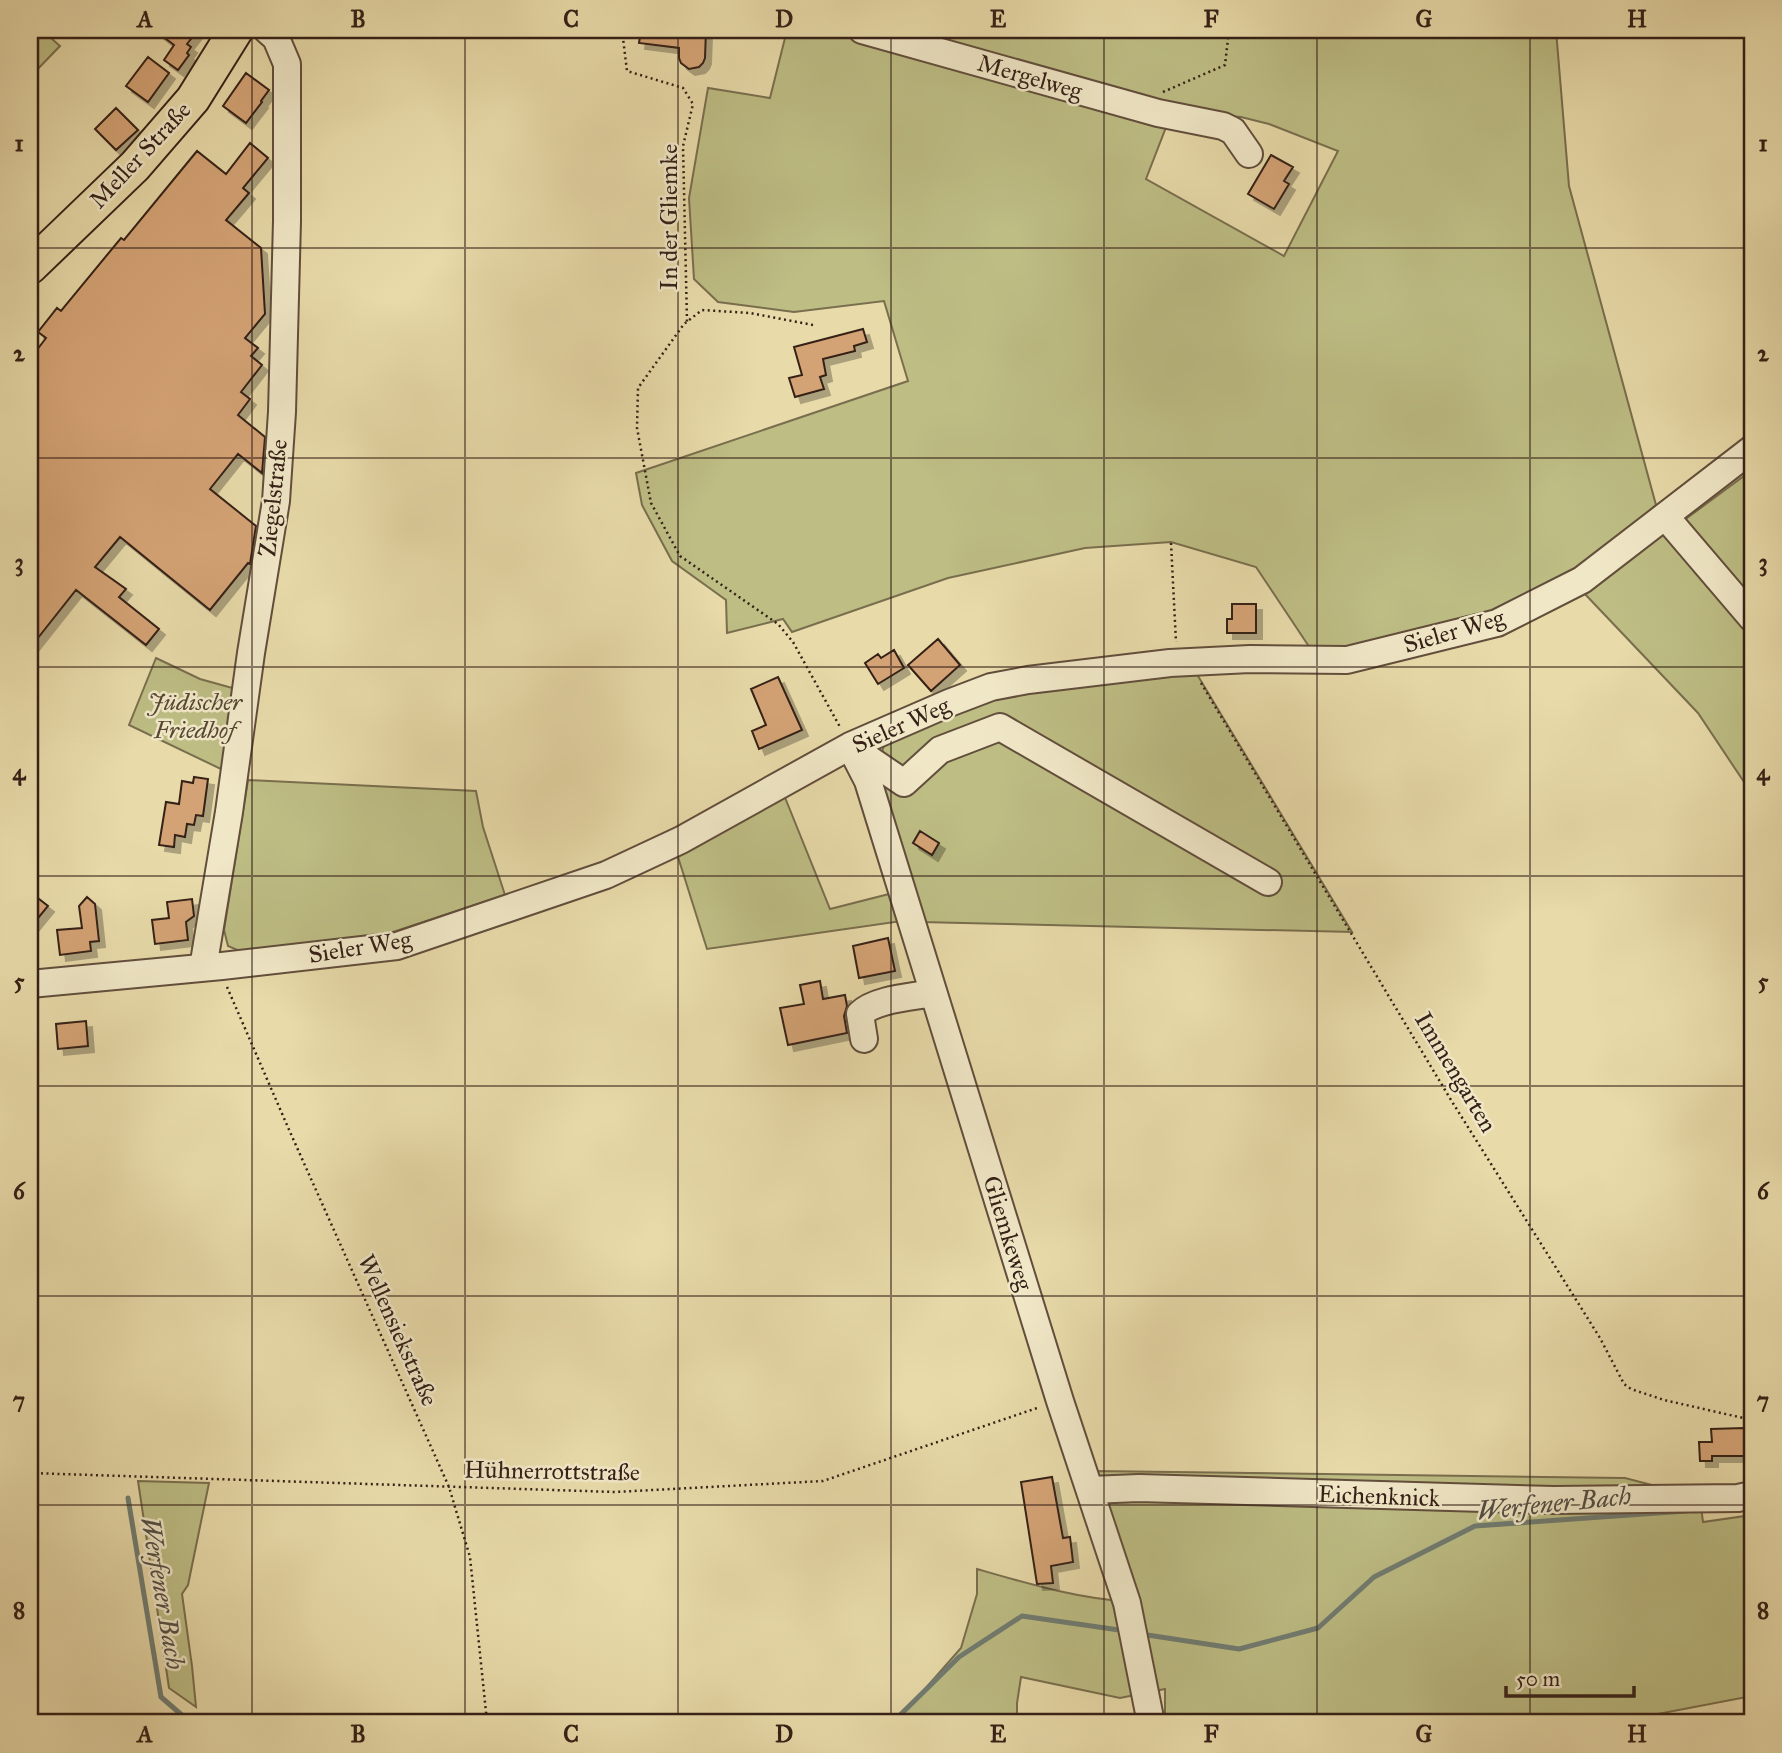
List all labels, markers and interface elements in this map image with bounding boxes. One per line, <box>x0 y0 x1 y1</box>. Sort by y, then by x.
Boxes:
text: A <box>135 5 153 33</box>
text: B <box>350 5 366 33</box>
text: C <box>563 5 579 33</box>
text: D <box>775 5 793 33</box>
text: E <box>990 5 1007 33</box>
text: F <box>1203 5 1219 33</box>
text: G <box>1416 5 1433 33</box>
text: H <box>1627 5 1647 33</box>
street label: Mergelweg <box>974 48 1087 106</box>
street label: Meller Straße <box>83 95 197 215</box>
text: 1 <box>14 129 24 157</box>
text: 1 <box>1758 129 1768 157</box>
street label: In der Gliemke <box>654 144 684 290</box>
text: 2 <box>13 339 25 367</box>
text: 2 <box>1757 339 1769 367</box>
street label: Ziegelstraße <box>252 438 294 558</box>
text: 3 <box>14 548 24 577</box>
text: 3 <box>1758 548 1768 577</box>
street label: Sieler Weg <box>1400 602 1509 660</box>
park label: Jüdischer Friedhof <box>146 687 244 745</box>
street label: Sieler Weg <box>847 690 955 760</box>
text: 4 <box>13 758 27 786</box>
text: 4 <box>1757 758 1771 786</box>
street label: Sieler Weg <box>306 924 414 970</box>
text: 5 <box>14 967 25 995</box>
text: 5 <box>1758 967 1769 995</box>
street label: Immengarten <box>1408 1006 1504 1138</box>
street label: Gliemkeweg <box>976 1172 1040 1295</box>
text: 6 <box>13 1177 26 1205</box>
text: 6 <box>1757 1177 1770 1205</box>
street label: Wellensiekstraße <box>351 1250 445 1410</box>
text: 7 <box>13 1386 25 1414</box>
text: 7 <box>1757 1386 1769 1414</box>
street label: Hühnerrottstraße <box>464 1454 640 1488</box>
street label: Eichenknick <box>1318 1479 1441 1513</box>
water label: Werfener Bach <box>1475 1479 1633 1527</box>
water label: Werfener Bach <box>134 1514 192 1672</box>
text: 8 <box>13 1596 25 1624</box>
text: 8 <box>1757 1596 1769 1624</box>
scale bar <box>1506 1655 1633 1699</box>
text: 50 m <box>1516 1666 1561 1692</box>
text: A <box>135 1720 153 1748</box>
text: B <box>350 1720 366 1748</box>
text: C <box>563 1720 579 1748</box>
text: D <box>775 1720 793 1748</box>
text: E <box>990 1720 1007 1748</box>
text: F <box>1203 1720 1219 1748</box>
text: G <box>1416 1720 1433 1748</box>
text: H <box>1627 1720 1647 1748</box>

